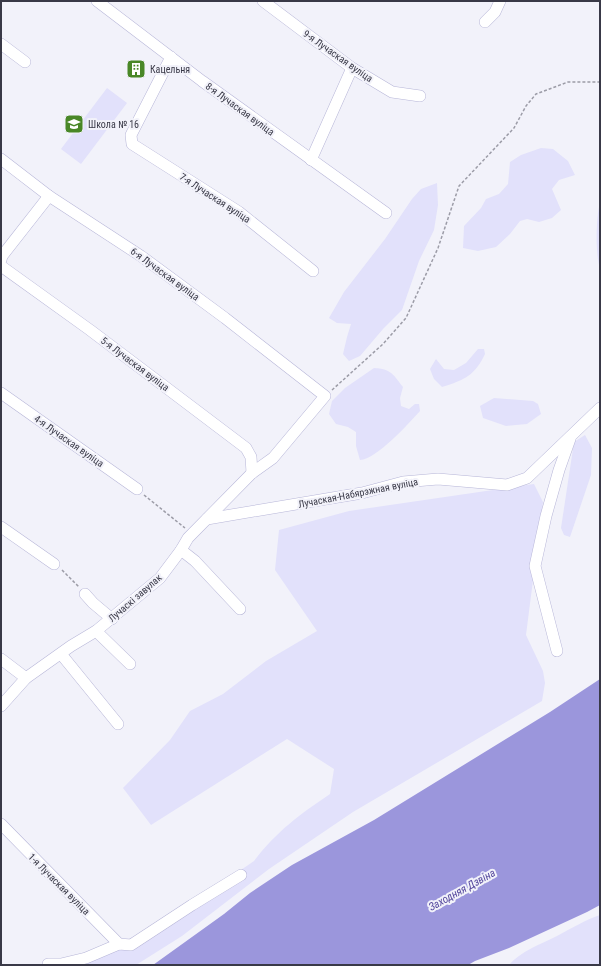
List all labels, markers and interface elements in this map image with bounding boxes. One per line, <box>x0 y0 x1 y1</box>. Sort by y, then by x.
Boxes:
street label: 9-я Лучаская вуліца <box>301 28 375 84</box>
building icon: Кацельня <box>125 58 147 80</box>
place label: Кацельня <box>150 64 190 75</box>
street label: 8-я Лучаская вуліца <box>204 80 277 138</box>
school or university icon: Школа № 16 <box>63 113 85 135</box>
place label: Школа № 16 <box>88 119 139 130</box>
street label: 7-я Лучаская вуліца <box>178 171 253 225</box>
street label: 6-я Лучаская вуліца <box>129 245 202 303</box>
street label: 5-я Лучаская вуліца <box>99 335 171 393</box>
street label: 4-я Лучаская вуліца <box>32 413 106 469</box>
street label: Лучаская-Набярэжная вуліца <box>297 476 419 510</box>
street label: Лучаскі завулак <box>106 572 164 624</box>
street label: 1-я Лучаская вуліца <box>26 851 92 917</box>
water label: Заходняя Дзвіна <box>426 866 498 914</box>

